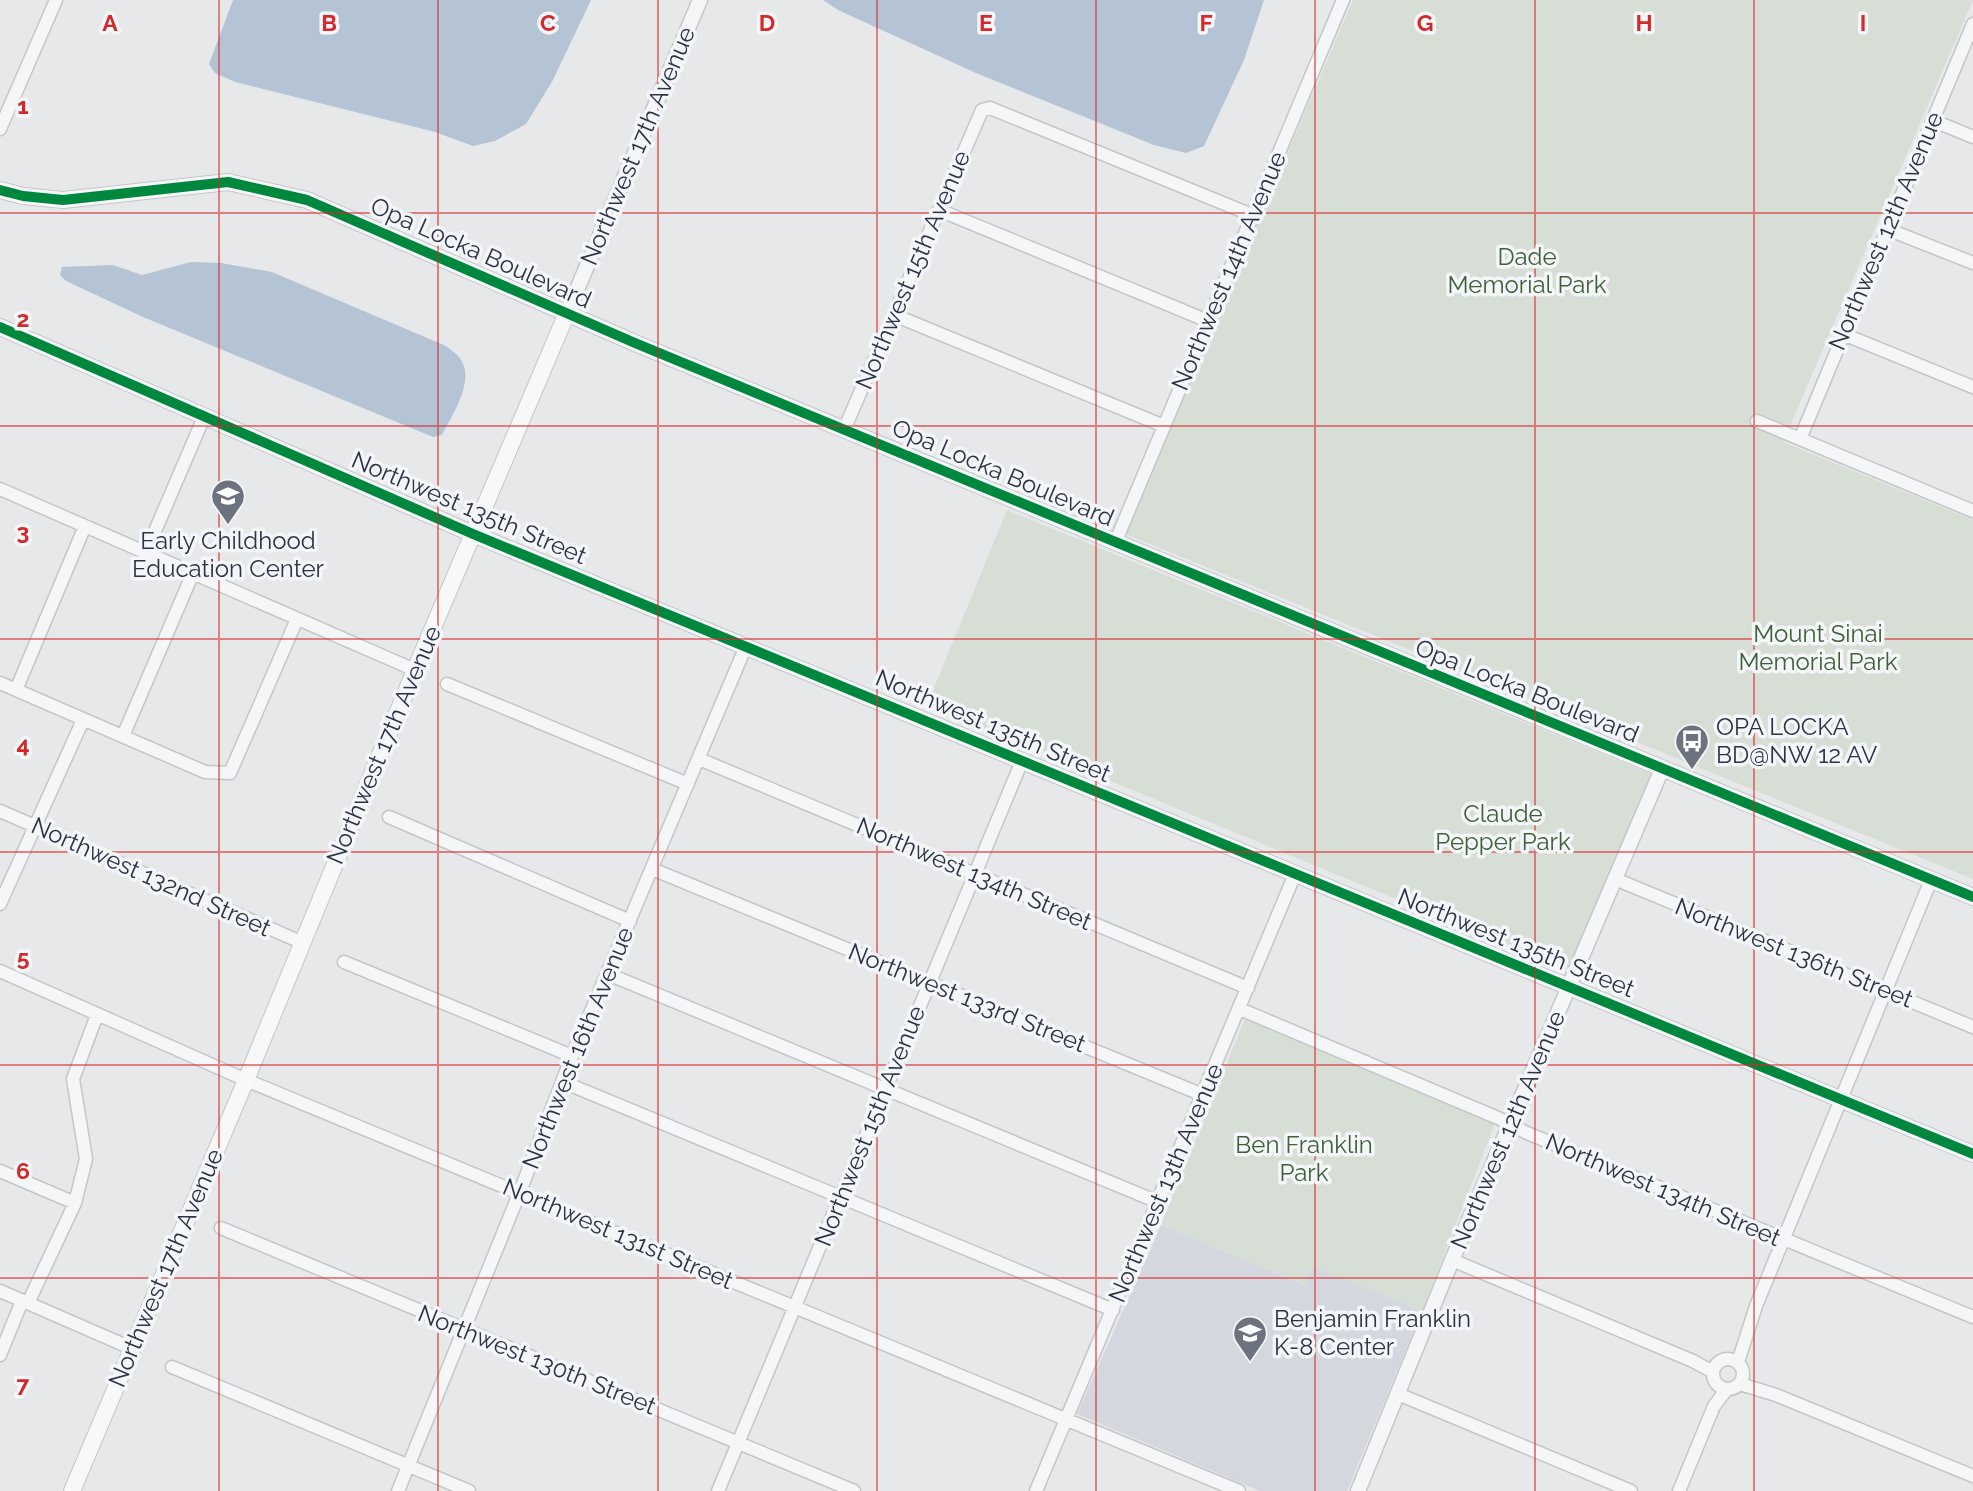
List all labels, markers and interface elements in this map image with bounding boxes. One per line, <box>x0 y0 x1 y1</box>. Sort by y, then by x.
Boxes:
text: A <box>102 9 118 36</box>
text: B <box>321 9 337 36</box>
text: C <box>540 9 556 36</box>
text: D <box>759 9 775 36</box>
text: E <box>979 9 993 36</box>
text: F <box>1199 9 1213 36</box>
text: G <box>1417 9 1433 36</box>
text: H <box>1635 9 1653 36</box>
text: I <box>1860 9 1866 36</box>
street label: Northwest 17th Avenue <box>574 22 701 269</box>
text: 1 <box>17 92 29 119</box>
street label: Northwest 12th Avenue <box>1822 107 1949 354</box>
street label: Northwest 15th Avenue <box>849 146 976 394</box>
street label: Northwest 14th Avenue <box>1165 147 1292 395</box>
street label: Opa Locka Boulevard <box>366 191 596 314</box>
park label: Dade Memorial Park <box>1448 242 1607 299</box>
text: 2 <box>17 305 29 332</box>
street label: Opa Locka Boulevard <box>888 413 1119 532</box>
street label: Northwest 135th Street <box>347 445 591 570</box>
school or university icon: Early Childhood Education Center <box>209 477 247 526</box>
text: 3 <box>17 518 29 545</box>
place label: Early Childhood Education Center <box>132 526 325 583</box>
park label: Mount Sinai Memorial Park <box>1739 619 1898 676</box>
street label: Northwest 17th Avenue <box>320 621 447 868</box>
street label: Opa Locka Boulevard <box>1411 632 1643 749</box>
street label: Northwest 135th Street <box>871 663 1115 788</box>
place label: OPA LOCKA BD@NW 12 AV <box>1716 712 1877 769</box>
bus stop icon: OPA LOCKA BD@NW 12 AV <box>1673 722 1711 771</box>
text: 4 <box>16 731 30 758</box>
park label: Claude Pepper Park <box>1435 799 1571 856</box>
street label: Northwest 132nd Street <box>27 811 275 942</box>
street label: Northwest 134th Street <box>852 811 1096 936</box>
street label: Northwest 135th Street <box>1394 882 1639 1003</box>
street label: Northwest 136th Street <box>1671 892 1917 1014</box>
street label: Northwest 16th Avenue <box>516 923 639 1173</box>
street label: Northwest 133rd Street <box>844 937 1090 1058</box>
text: 5 <box>17 944 30 971</box>
street label: Northwest 15th Avenue <box>808 1001 931 1250</box>
street label: Northwest 12th Avenue <box>1444 1006 1571 1253</box>
street label: Northwest 13th Avenue <box>1102 1059 1229 1306</box>
street label: Northwest 134th Street <box>1541 1127 1785 1252</box>
park label: Ben Franklin Park <box>1235 1130 1373 1187</box>
street label: Northwest 17th Avenue <box>102 1144 229 1391</box>
text: 6 <box>16 1157 30 1184</box>
street label: Northwest 131st Street <box>499 1172 738 1295</box>
street label: Northwest 130th Street <box>414 1298 660 1421</box>
place label: Benjamin Franklin K-8 Center <box>1274 1304 1471 1361</box>
school or university icon: Benjamin Franklin K-8 Center <box>1231 1314 1269 1363</box>
text: 7 <box>17 1370 30 1397</box>

